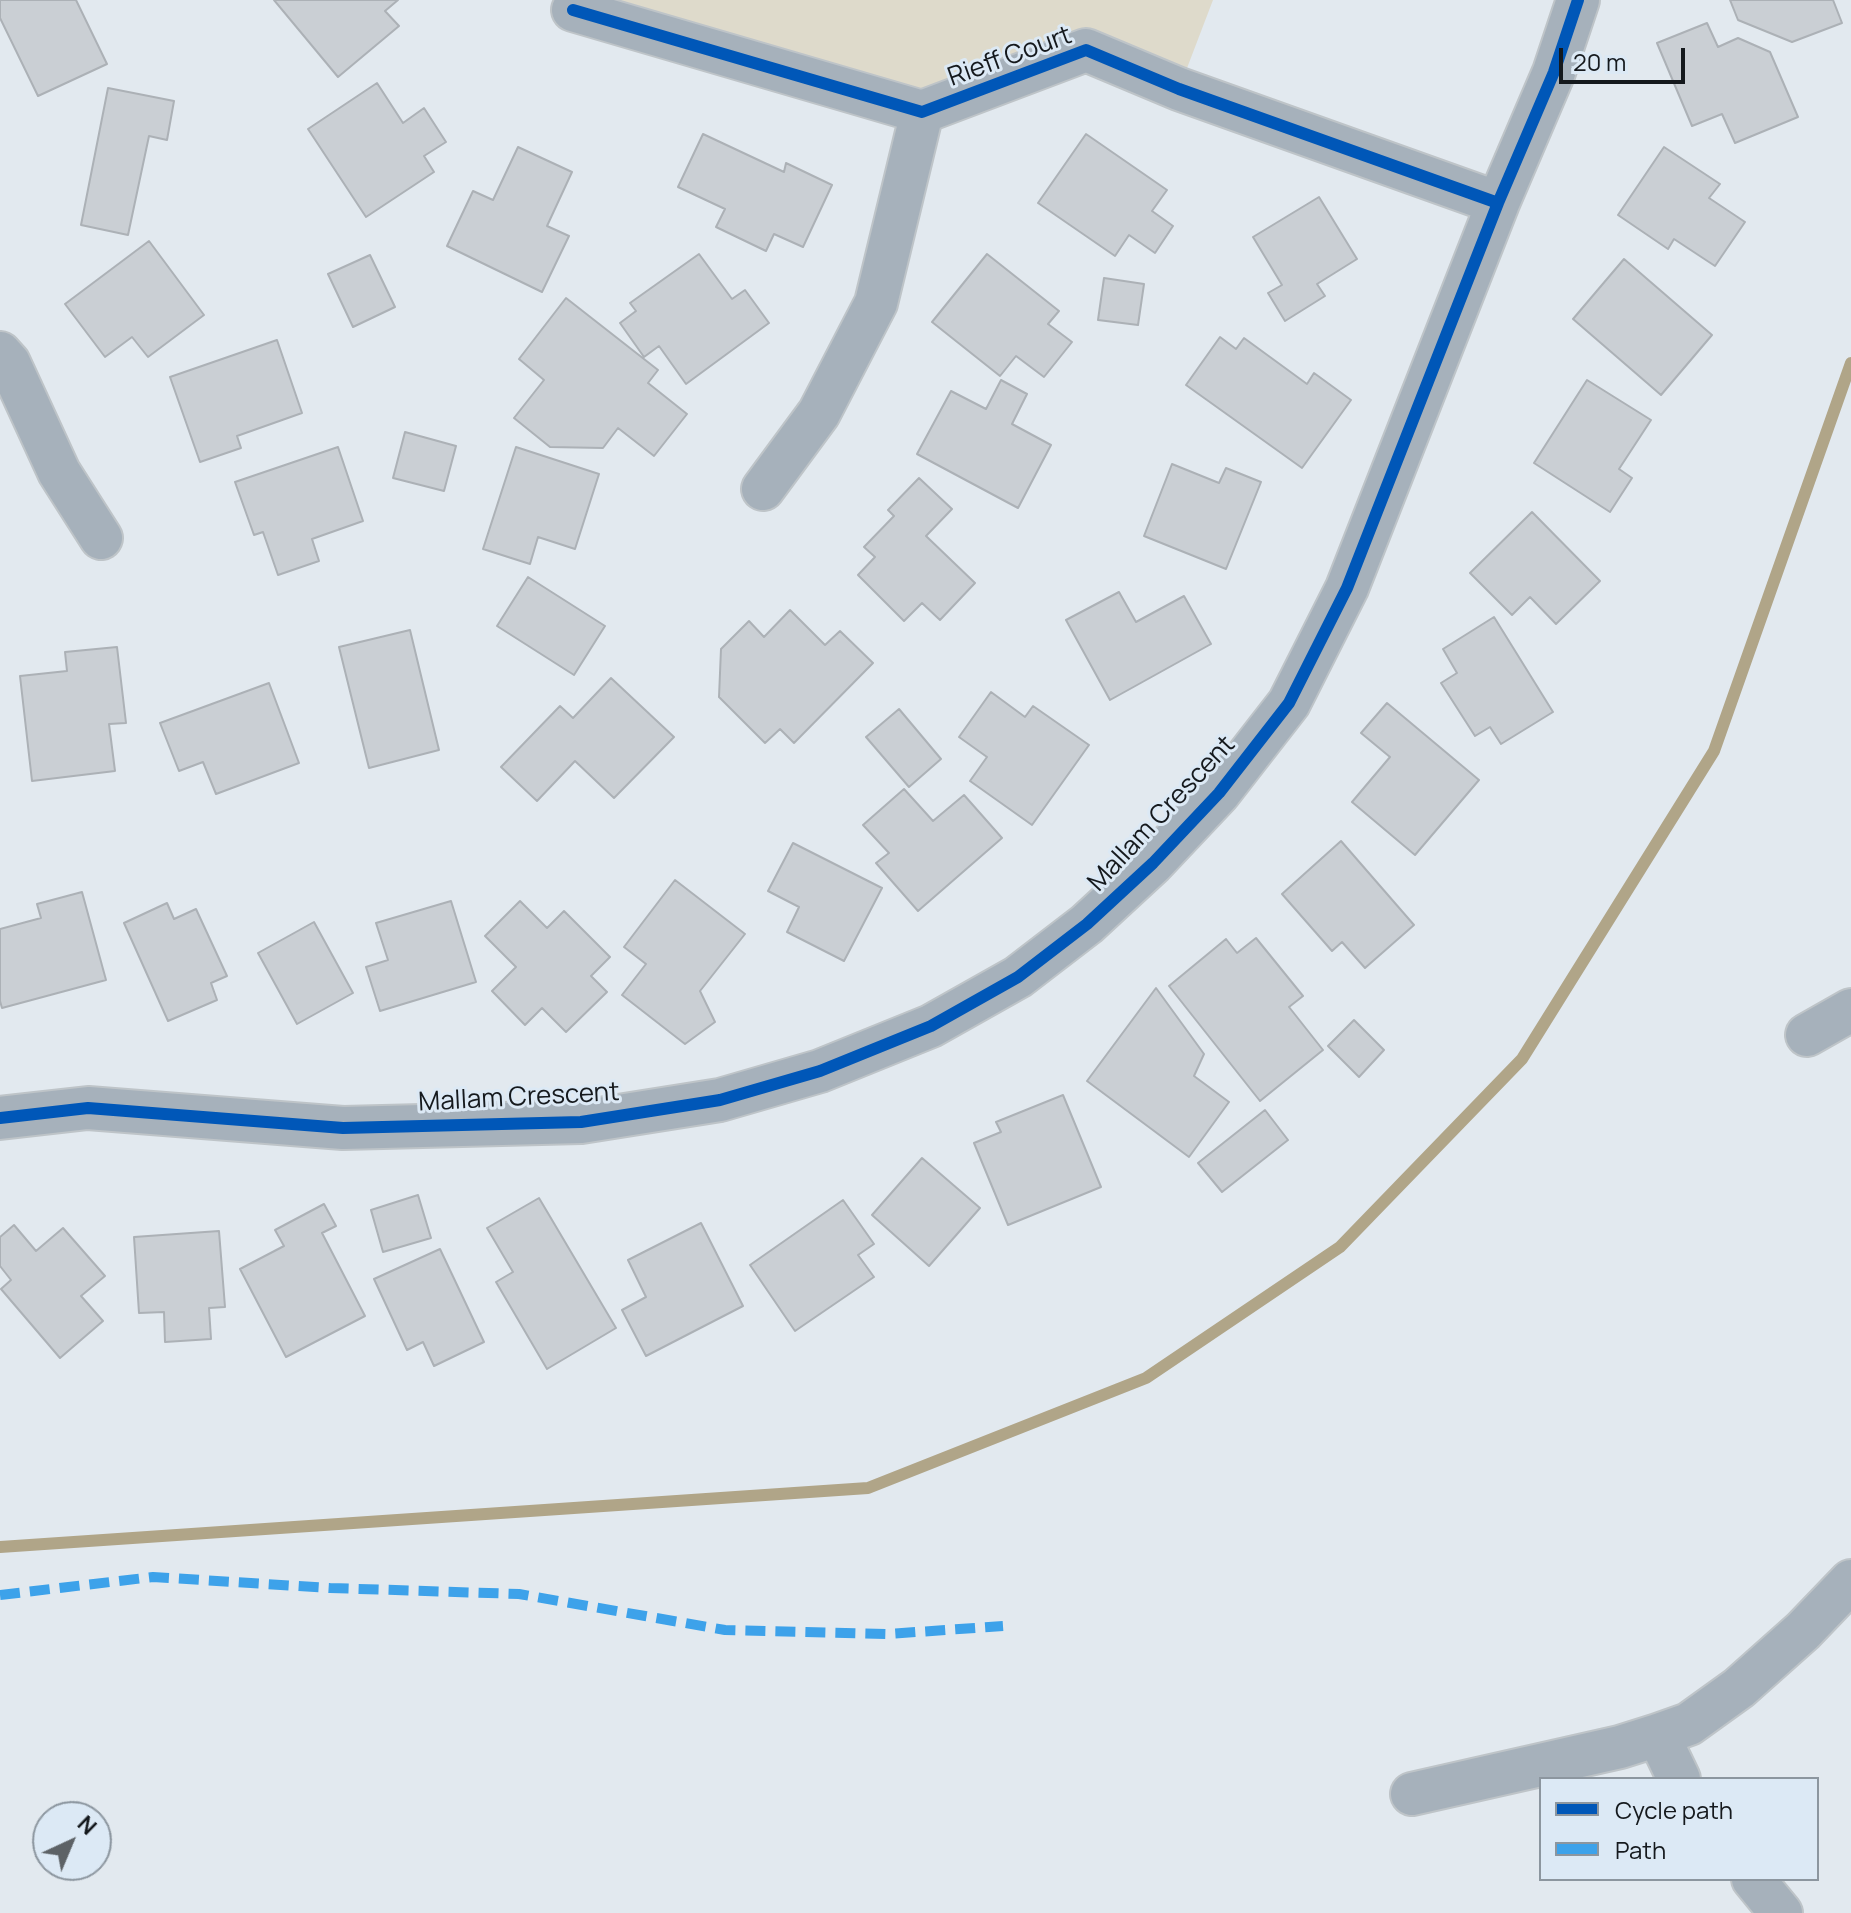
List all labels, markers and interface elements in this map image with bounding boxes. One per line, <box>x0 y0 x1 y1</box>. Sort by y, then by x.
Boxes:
street label: Rieff Court <box>944 20 1076 94</box>
scale bar <box>1563 32 1689 82</box>
text: 20 m <box>1573 45 1626 78</box>
street label: Mallam Crescent <box>1082 730 1242 898</box>
street label: Mallam Crescent <box>418 1077 620 1119</box>
legend <box>1539 1777 1819 1881</box>
text: Cycle path <box>1615 1793 1733 1826</box>
north arrow <box>32 1801 112 1881</box>
text: N <box>71 1809 103 1841</box>
text: Path <box>1615 1833 1666 1866</box>

